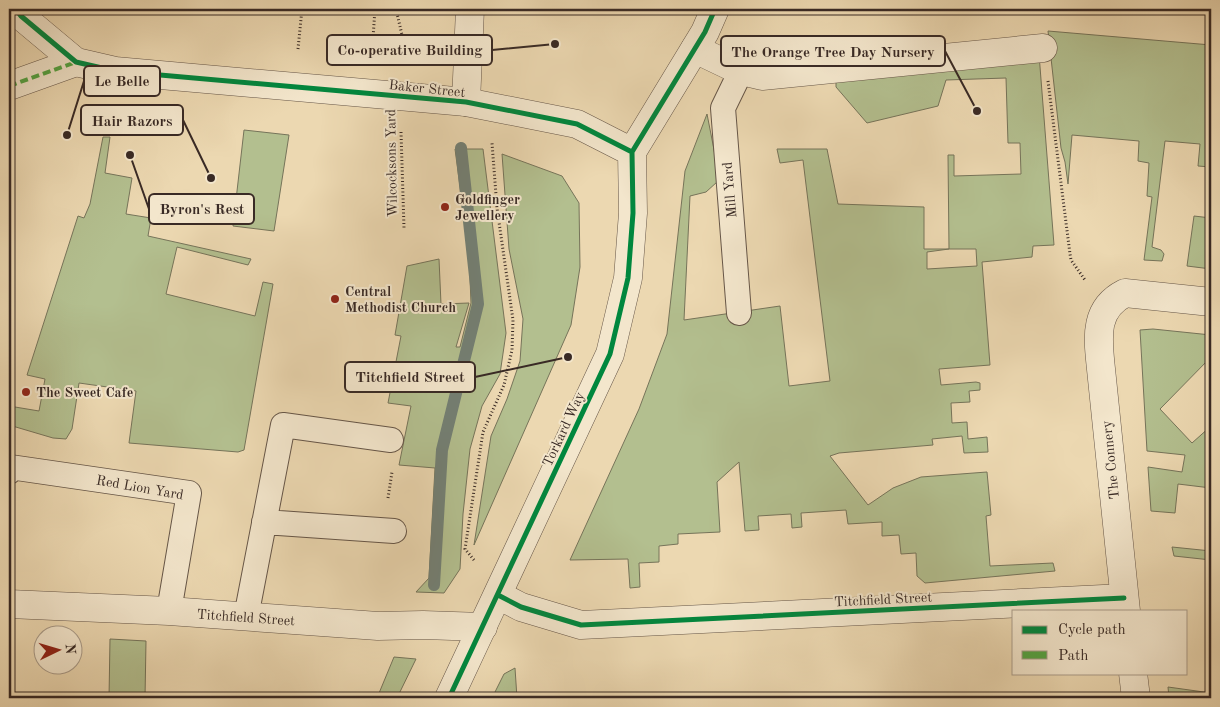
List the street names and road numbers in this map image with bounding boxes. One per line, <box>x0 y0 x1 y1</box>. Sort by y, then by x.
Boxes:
street label: Baker Street <box>388 78 466 100</box>
street label: Wilcocksons Yard <box>384 109 400 217</box>
street label: Mill Yard <box>721 161 739 219</box>
street label: Torkard Way <box>540 389 588 469</box>
street label: The Connery <box>1100 419 1122 500</box>
street label: Red Lion Yard <box>95 473 185 503</box>
street label: Titchfield Street <box>834 590 933 610</box>
street label: Titchfield Street <box>196 608 296 628</box>

